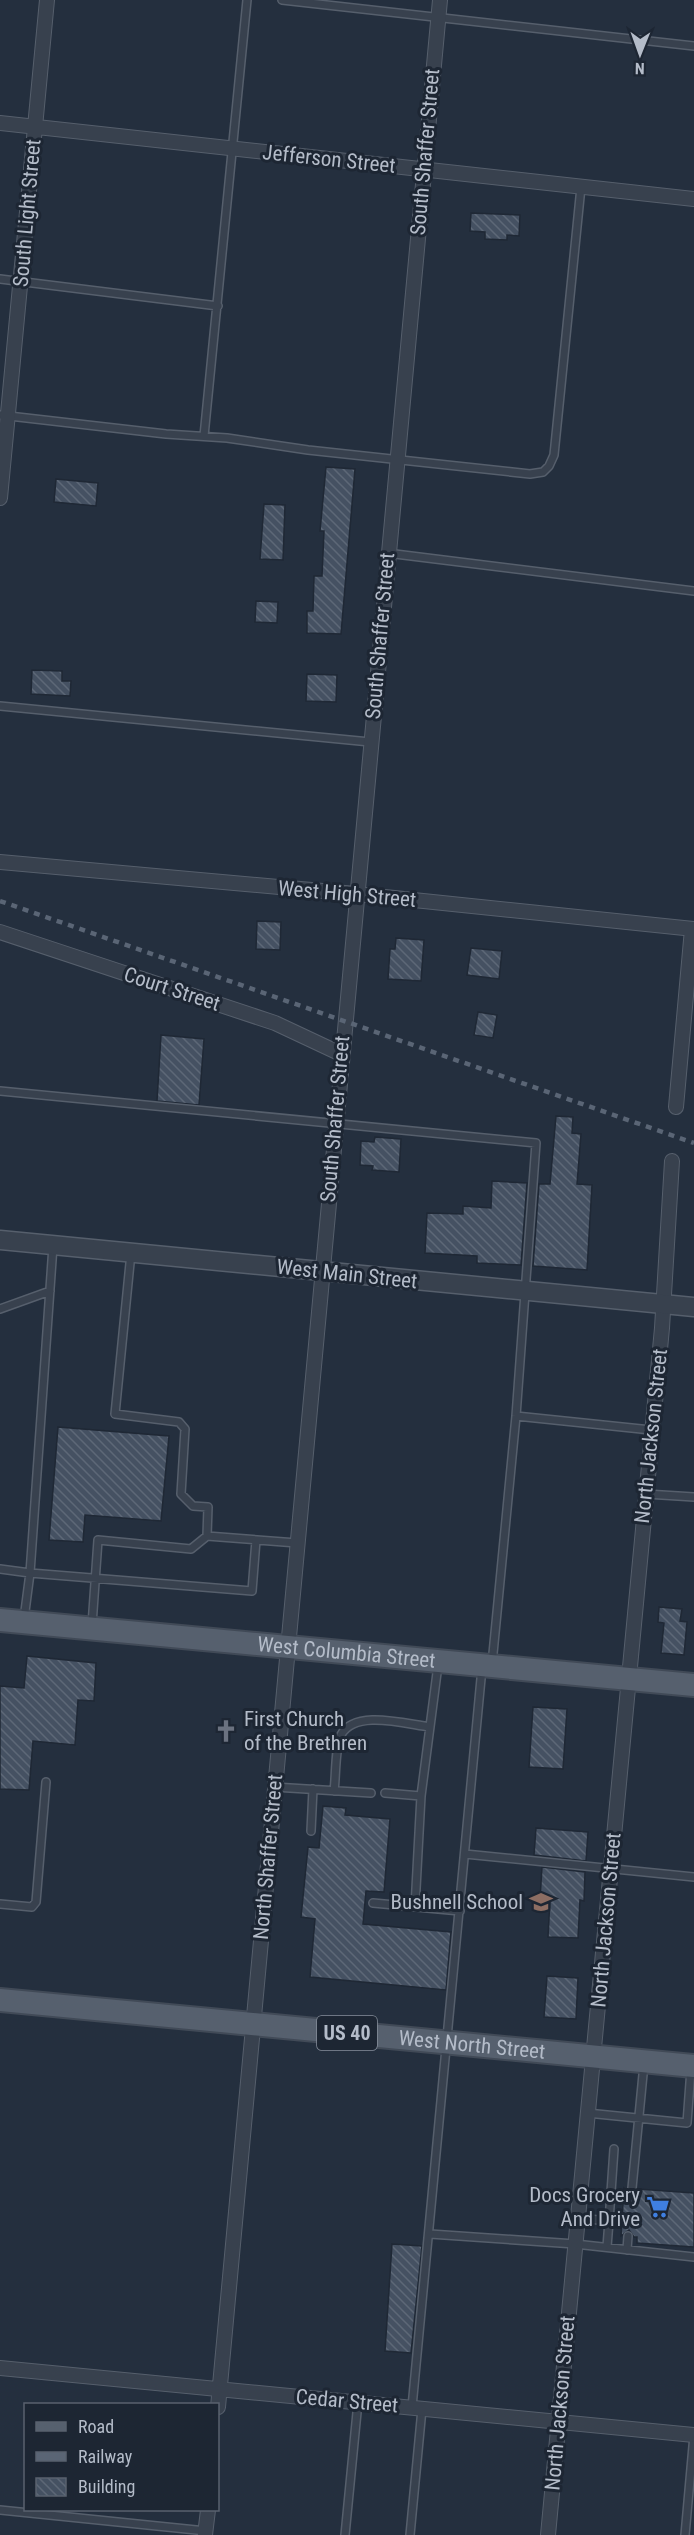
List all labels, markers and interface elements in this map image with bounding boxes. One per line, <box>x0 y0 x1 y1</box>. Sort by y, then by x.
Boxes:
north arrow <box>610 24 670 84</box>
text: N <box>635 59 645 78</box>
street label: South Shaffer Street <box>406 68 444 236</box>
street label: South Light Street <box>9 138 45 288</box>
street label: Jefferson Street <box>261 140 397 178</box>
street label: South Shaffer Street <box>361 552 399 720</box>
street label: West High Street <box>277 876 417 912</box>
street label: Court Street <box>121 962 223 1016</box>
street label: South Shaffer Street <box>316 1035 354 1203</box>
street label: West Main Street <box>276 1255 418 1293</box>
street label: North Jackson Street <box>630 1348 672 1524</box>
street label: West Columbia Street <box>256 1632 437 1673</box>
place label: First Church of the Brethren <box>244 1707 367 1755</box>
church icon: First Church of the Brethren <box>213 1718 239 1744</box>
street label: North Shaffer Street <box>249 1773 287 1941</box>
street label: North Jackson Street <box>586 1832 626 2008</box>
school or university icon: Bushnell School <box>528 1889 554 1915</box>
place label: Bushnell School <box>391 1890 523 1914</box>
road number: US 40 <box>317 2016 377 2050</box>
street label: West North Street <box>398 2026 546 2064</box>
place label: Docs Grocery And Drive <box>529 2183 640 2231</box>
supermarket icon: Docs Grocery And Drive <box>645 2194 671 2220</box>
street label: North Jackson Street <box>540 2315 580 2491</box>
street label: Cedar Street <box>295 2385 399 2417</box>
legend <box>24 2403 219 2511</box>
text: Road <box>78 2416 114 2437</box>
text: Railway <box>78 2446 133 2467</box>
text: Building <box>78 2476 135 2497</box>

